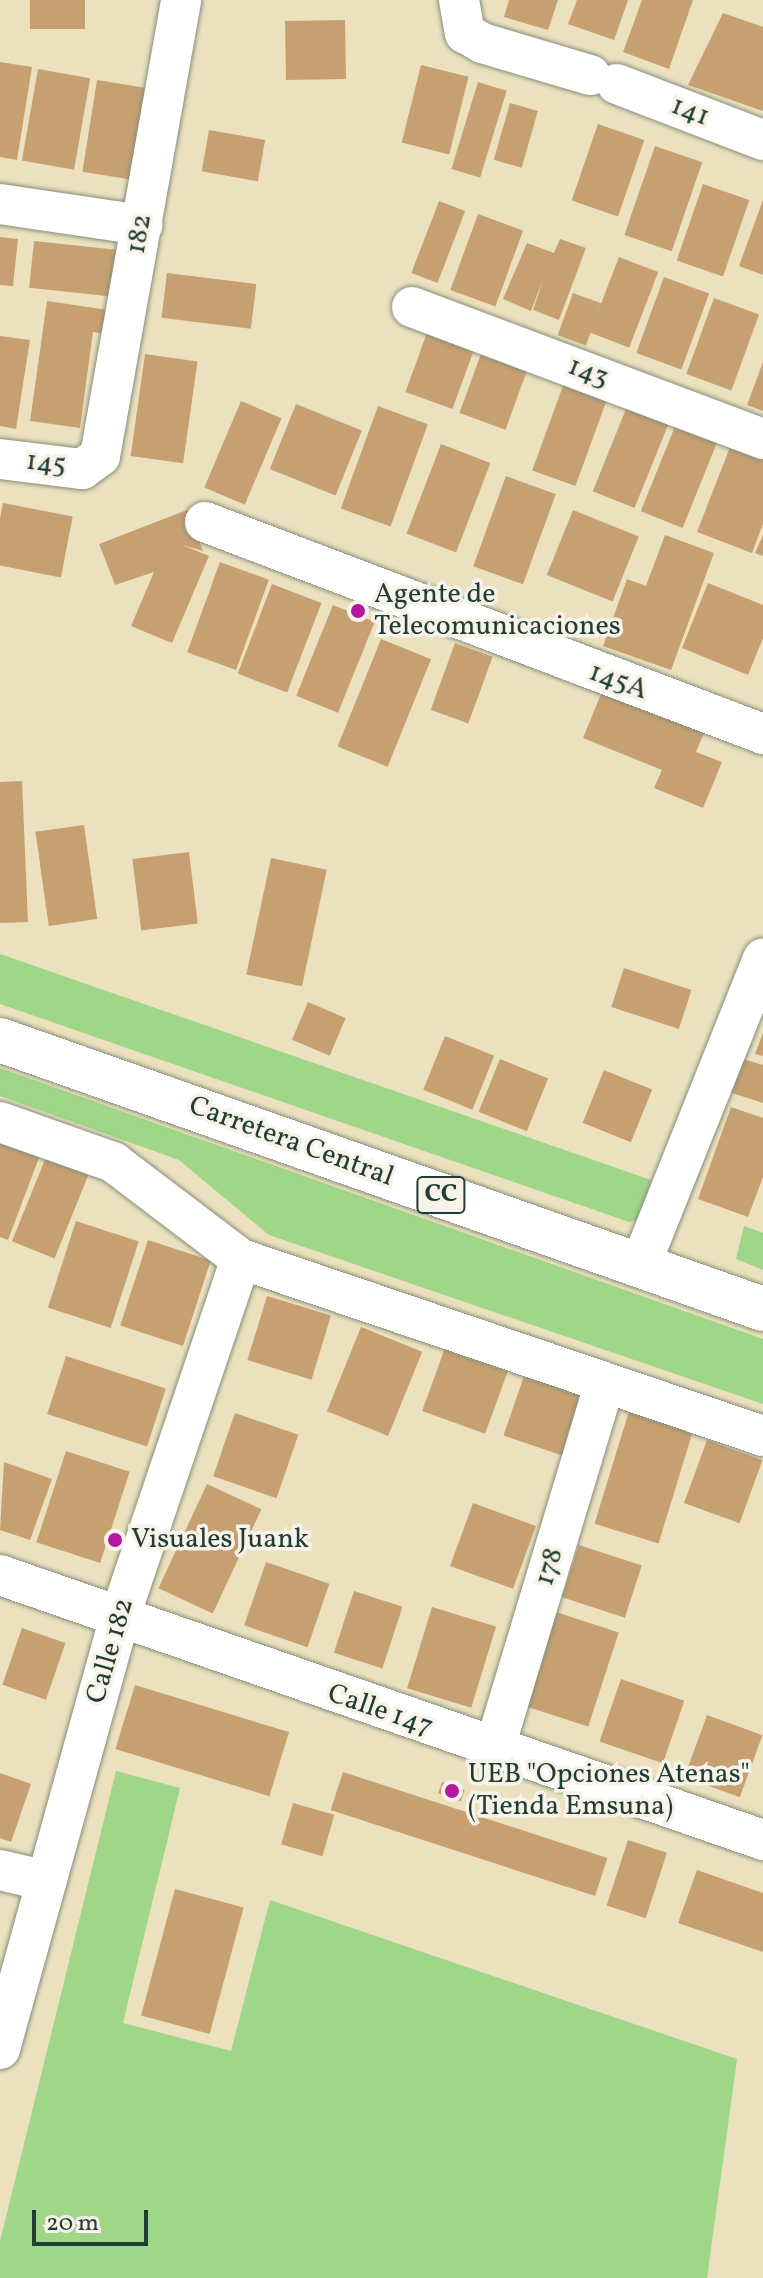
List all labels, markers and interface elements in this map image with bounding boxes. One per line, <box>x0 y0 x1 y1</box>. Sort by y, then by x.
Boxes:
street label: 141 <box>666 89 714 135</box>
street label: 182 <box>120 211 160 257</box>
street label: 143 <box>563 350 613 396</box>
street label: 145 <box>24 445 68 483</box>
place label: Agente de Telecomunicaciones <box>374 578 621 644</box>
marker: Agente de Telecomunicaciones <box>349 602 367 620</box>
street label: 145A <box>584 656 652 708</box>
street label: Carretera Central <box>184 1089 398 1195</box>
road number: CC <box>415 1173 467 1217</box>
place label: Visuales Juank <box>131 1523 309 1557</box>
marker: Visuales Juank <box>106 1531 124 1549</box>
street label: 178 <box>528 1544 572 1590</box>
street label: Calle 182 <box>80 1594 142 1708</box>
street label: Calle 147 <box>323 1677 437 1745</box>
place label: UEB "Opciones Atenas" (Tienda Emsuna) <box>468 1758 750 1824</box>
marker: UEB "Opciones Atenas" (Tienda Emsuna) <box>443 1782 461 1800</box>
scale bar <box>36 2194 152 2244</box>
text: 20 m <box>46 2207 99 2241</box>

